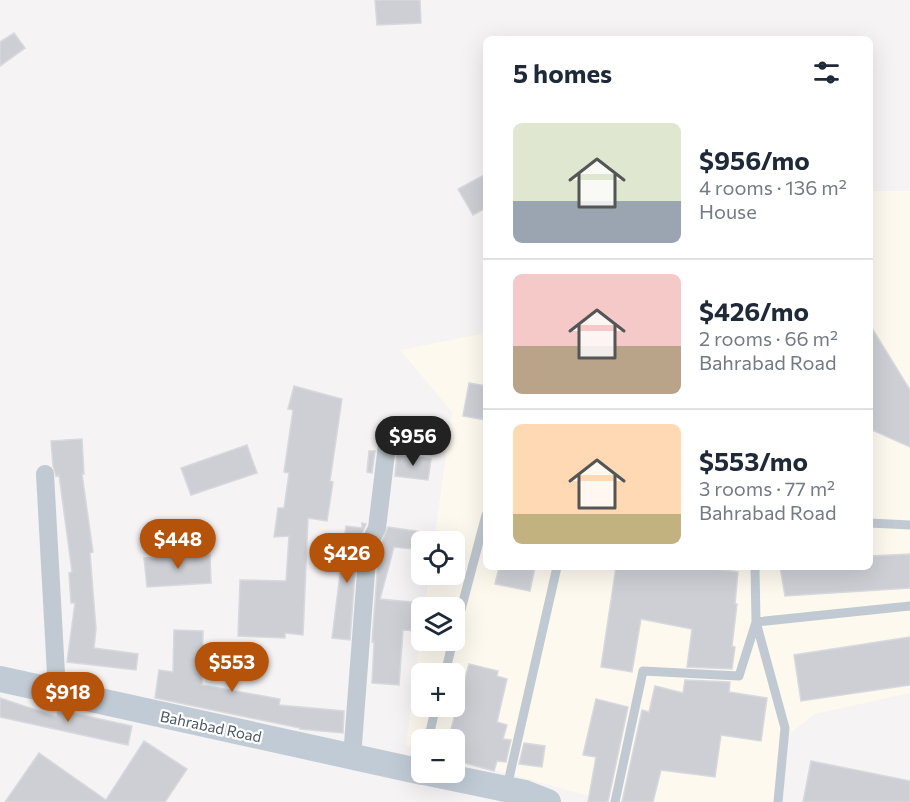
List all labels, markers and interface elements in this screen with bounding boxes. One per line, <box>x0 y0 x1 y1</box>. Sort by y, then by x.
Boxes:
icon: filters <box>810 56 843 89</box>
text: 5 homes <box>513 57 612 88</box>
text: $956/mo <box>699 144 810 175</box>
icon: home <box>561 147 633 219</box>
text: 4 rooms · 136 m² <box>699 175 847 199</box>
text: House <box>699 199 757 223</box>
text: $426/mo <box>699 295 809 326</box>
icon: home <box>561 298 633 370</box>
text: 2 rooms · 66 m² <box>699 326 838 350</box>
text: Bahrabad Road <box>699 350 836 374</box>
pin: $956 <box>377 416 449 467</box>
text: $956 <box>389 423 437 447</box>
text: $553/mo <box>699 445 808 476</box>
icon: home <box>561 448 633 520</box>
text: 3 rooms · 77 m² <box>699 476 835 500</box>
text: Bahrabad Road <box>699 500 836 524</box>
pin: $448 <box>142 519 214 570</box>
text: $448 <box>154 526 202 550</box>
map controls <box>411 531 465 783</box>
button: locate <box>411 531 465 585</box>
pin: $426 <box>311 533 383 584</box>
text: $426 <box>323 540 371 564</box>
button: layers <box>411 597 465 651</box>
pin: $553 <box>196 642 268 693</box>
text: $553 <box>209 649 255 673</box>
button: + <box>411 663 465 717</box>
pin: $918 <box>32 672 104 723</box>
text: $918 <box>45 679 91 703</box>
street label: Bahrabad Road <box>159 706 263 746</box>
button: − <box>411 729 465 783</box>

